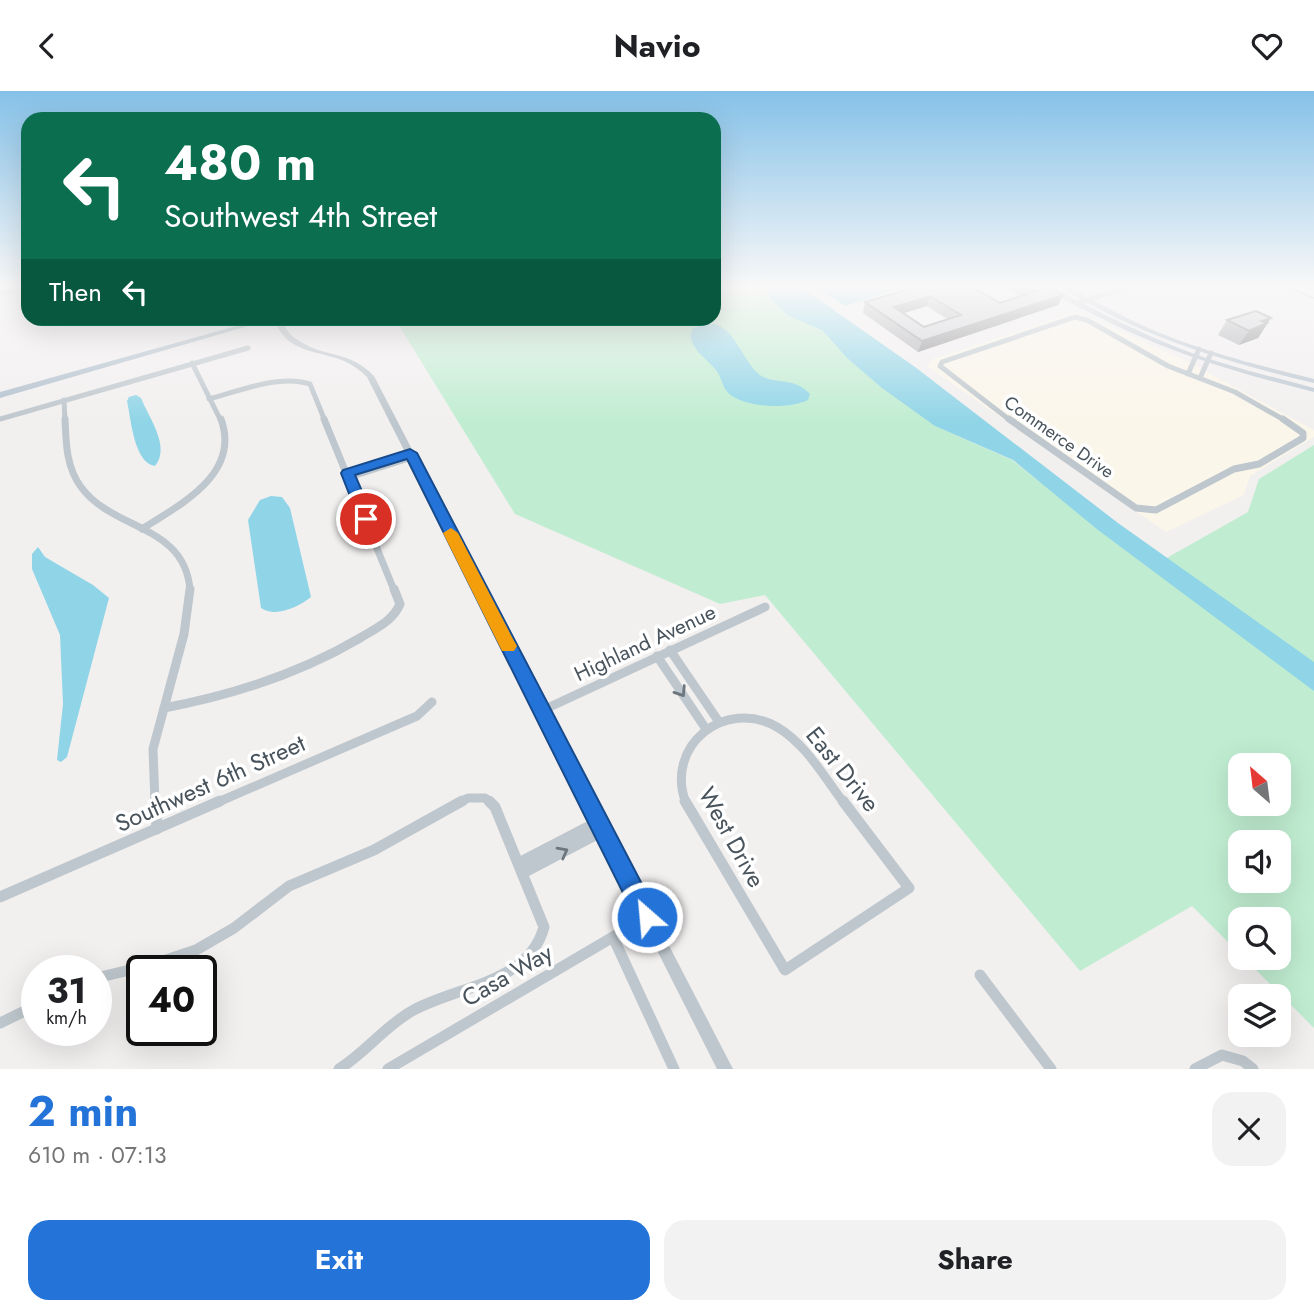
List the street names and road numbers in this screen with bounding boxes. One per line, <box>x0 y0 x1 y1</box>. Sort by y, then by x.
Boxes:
street label: Commerce Drive <box>999 389 1119 485</box>
street label: Highland Avenue <box>569 597 721 689</box>
street label: East Drive <box>798 719 888 819</box>
street label: Southwest 6th Street <box>109 725 311 841</box>
street label: West Drive <box>690 780 774 894</box>
street label: Casa Way <box>455 935 559 1015</box>

